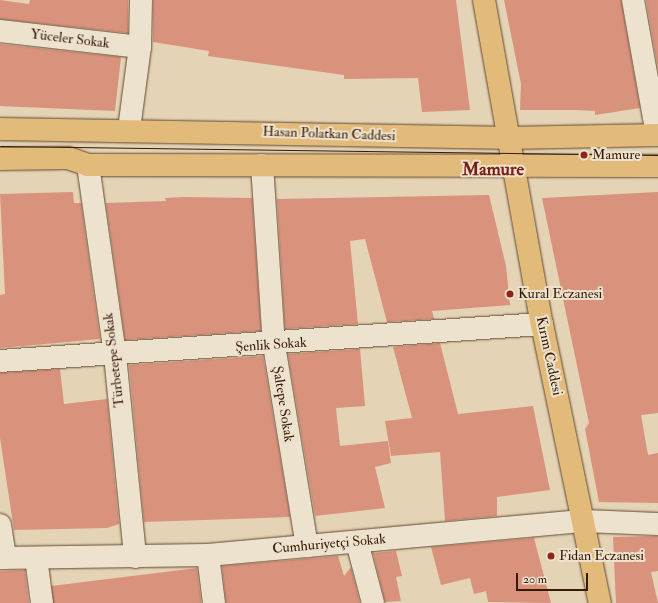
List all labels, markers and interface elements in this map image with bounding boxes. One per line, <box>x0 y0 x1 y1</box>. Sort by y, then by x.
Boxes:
street label: Yüceler Sokak <box>30 26 110 52</box>
street label: Hasan Polatkan Caddesi <box>262 123 396 145</box>
place label: Mamure <box>592 147 640 163</box>
marker: Mamure <box>579 150 589 160</box>
district label: Mamure <box>462 159 524 181</box>
place label: Kural Eczanesi <box>518 286 602 302</box>
marker: Kural Eczanesi <box>505 289 515 299</box>
street label: Türbetepe Sokak <box>100 312 128 408</box>
street label: Kırım Caddesi <box>532 315 566 397</box>
street label: Şenlik Sokak <box>235 334 307 356</box>
street label: Şaltepe Sokak <box>269 365 297 443</box>
street label: Cumhuriyetçi Sokak <box>272 531 386 557</box>
place label: Fidan Eczanesi <box>559 548 644 564</box>
marker: Fidan Eczanesi <box>546 551 556 561</box>
scale bar <box>518 565 590 591</box>
text: 20 m <box>523 572 547 587</box>

